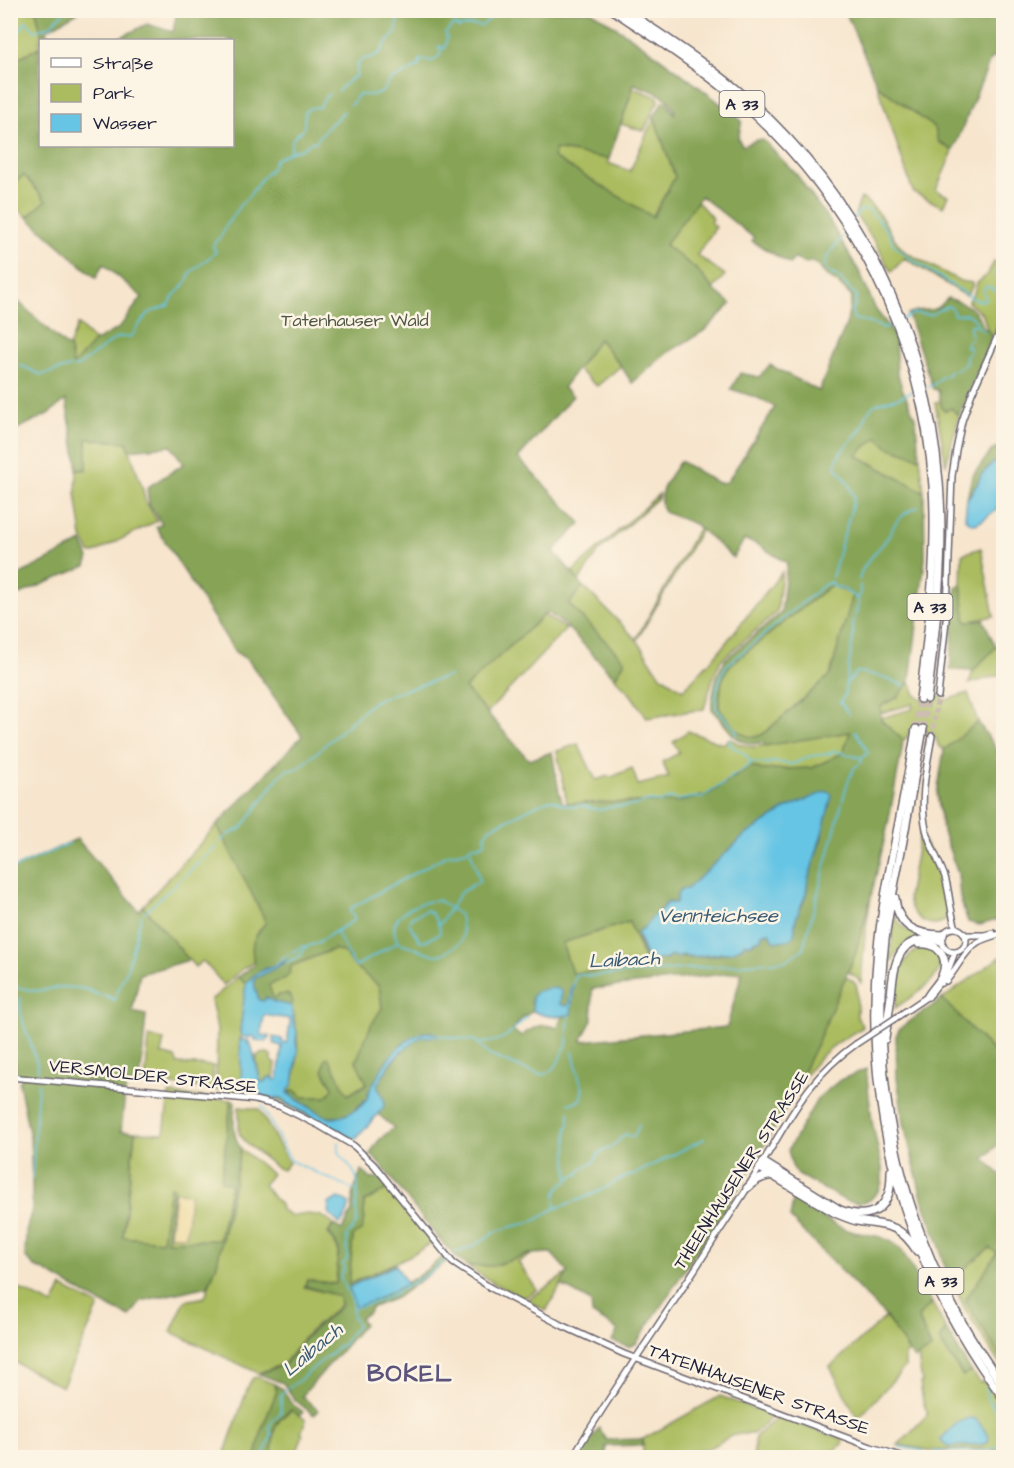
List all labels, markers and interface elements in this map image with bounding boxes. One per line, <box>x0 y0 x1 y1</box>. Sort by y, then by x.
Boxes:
legend <box>39 39 234 147</box>
text: Straße <box>93 51 154 76</box>
text: Park <box>93 81 135 106</box>
road number: A 33 <box>720 91 764 117</box>
text: Wasser <box>93 111 157 136</box>
park label: Tatenhauser Wald <box>281 308 429 333</box>
road number: A 33 <box>908 594 952 620</box>
water label: Vennteichsee <box>658 902 779 930</box>
water label: Laibach <box>588 944 661 976</box>
street label: VERSMOLDER STRASSE <box>48 1053 259 1100</box>
street label: THEENHAUSENER STRASSE <box>668 1066 815 1275</box>
road number: A 33 <box>918 1268 964 1294</box>
water label: Laibach <box>276 1316 350 1383</box>
street label: TATENHAUSENER STRASSE <box>645 1338 873 1441</box>
district label: BOKEL <box>367 1357 453 1391</box>

